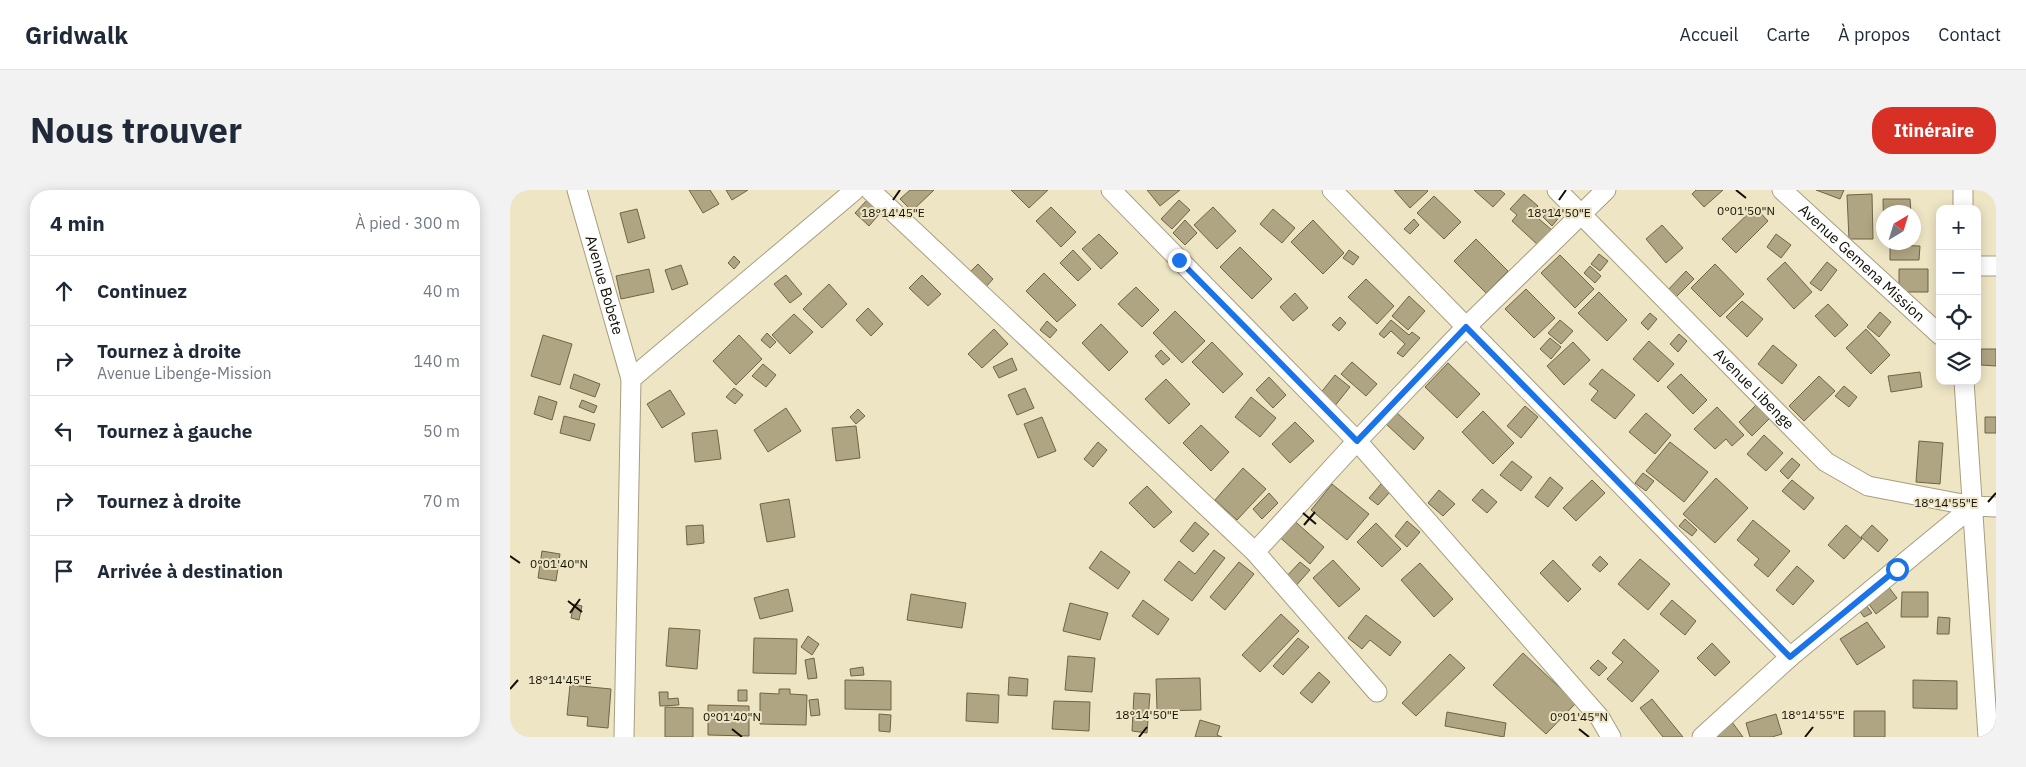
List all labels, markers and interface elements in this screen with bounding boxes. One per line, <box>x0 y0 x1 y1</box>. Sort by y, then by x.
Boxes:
text: Gridwalk <box>25 19 128 51</box>
text: Accueil <box>1679 23 1738 46</box>
text: Carte <box>1766 23 1810 46</box>
text: À propos <box>1838 23 1910 46</box>
text: Contact <box>1938 23 2001 46</box>
text: Nous trouver <box>30 107 242 153</box>
button: Itinéraire <box>1872 107 1996 154</box>
street label: Avenue Gemena Mission <box>1795 200 1929 325</box>
text: 0°01'50"N <box>1717 203 1775 218</box>
text: 18°14'45"E <box>861 205 925 220</box>
text: 18°14'50"E <box>1527 205 1591 220</box>
north arrow <box>1876 205 1921 250</box>
map controls <box>1936 205 1981 385</box>
button: + <box>1936 205 1981 250</box>
text: 4 min <box>50 209 105 237</box>
text: À pied · 300 m <box>355 213 460 233</box>
street label: Avenue Bobete <box>581 233 628 337</box>
route end <box>1168 249 1191 272</box>
button: − <box>1936 250 1981 295</box>
icon: ahead <box>50 277 78 305</box>
text: Continuez <box>97 279 187 303</box>
text: 40 m <box>423 281 460 301</box>
button: locate <box>1936 295 1981 340</box>
text: Tournez à droite <box>97 339 241 363</box>
button: layers <box>1936 340 1981 385</box>
street label: Avenue Libenge <box>1710 344 1798 433</box>
icon: right <box>50 347 78 375</box>
text: 140 m <box>413 351 460 371</box>
text: Avenue Libenge-Mission <box>97 363 272 383</box>
icon: left <box>50 417 78 445</box>
text: Tournez à gauche <box>97 419 253 443</box>
text: 50 m <box>423 421 460 441</box>
icon: right <box>50 487 78 515</box>
text: Tournez à droite <box>97 489 241 513</box>
text: 70 m <box>423 491 460 511</box>
text: 18°14'55"E <box>1914 495 1978 510</box>
text: 0°01'40"N <box>530 556 588 571</box>
icon: arrive <box>50 557 78 585</box>
route start <box>1886 558 1909 581</box>
text: Arrivée à destination <box>97 559 283 583</box>
text: 18°14'45"E <box>528 672 592 687</box>
text: 18°14'50"E <box>1115 707 1179 722</box>
text: 18°14'55"E <box>1781 707 1845 722</box>
text: 0°01'40"N <box>703 709 761 724</box>
text: 0°01'45"N <box>1550 709 1608 724</box>

